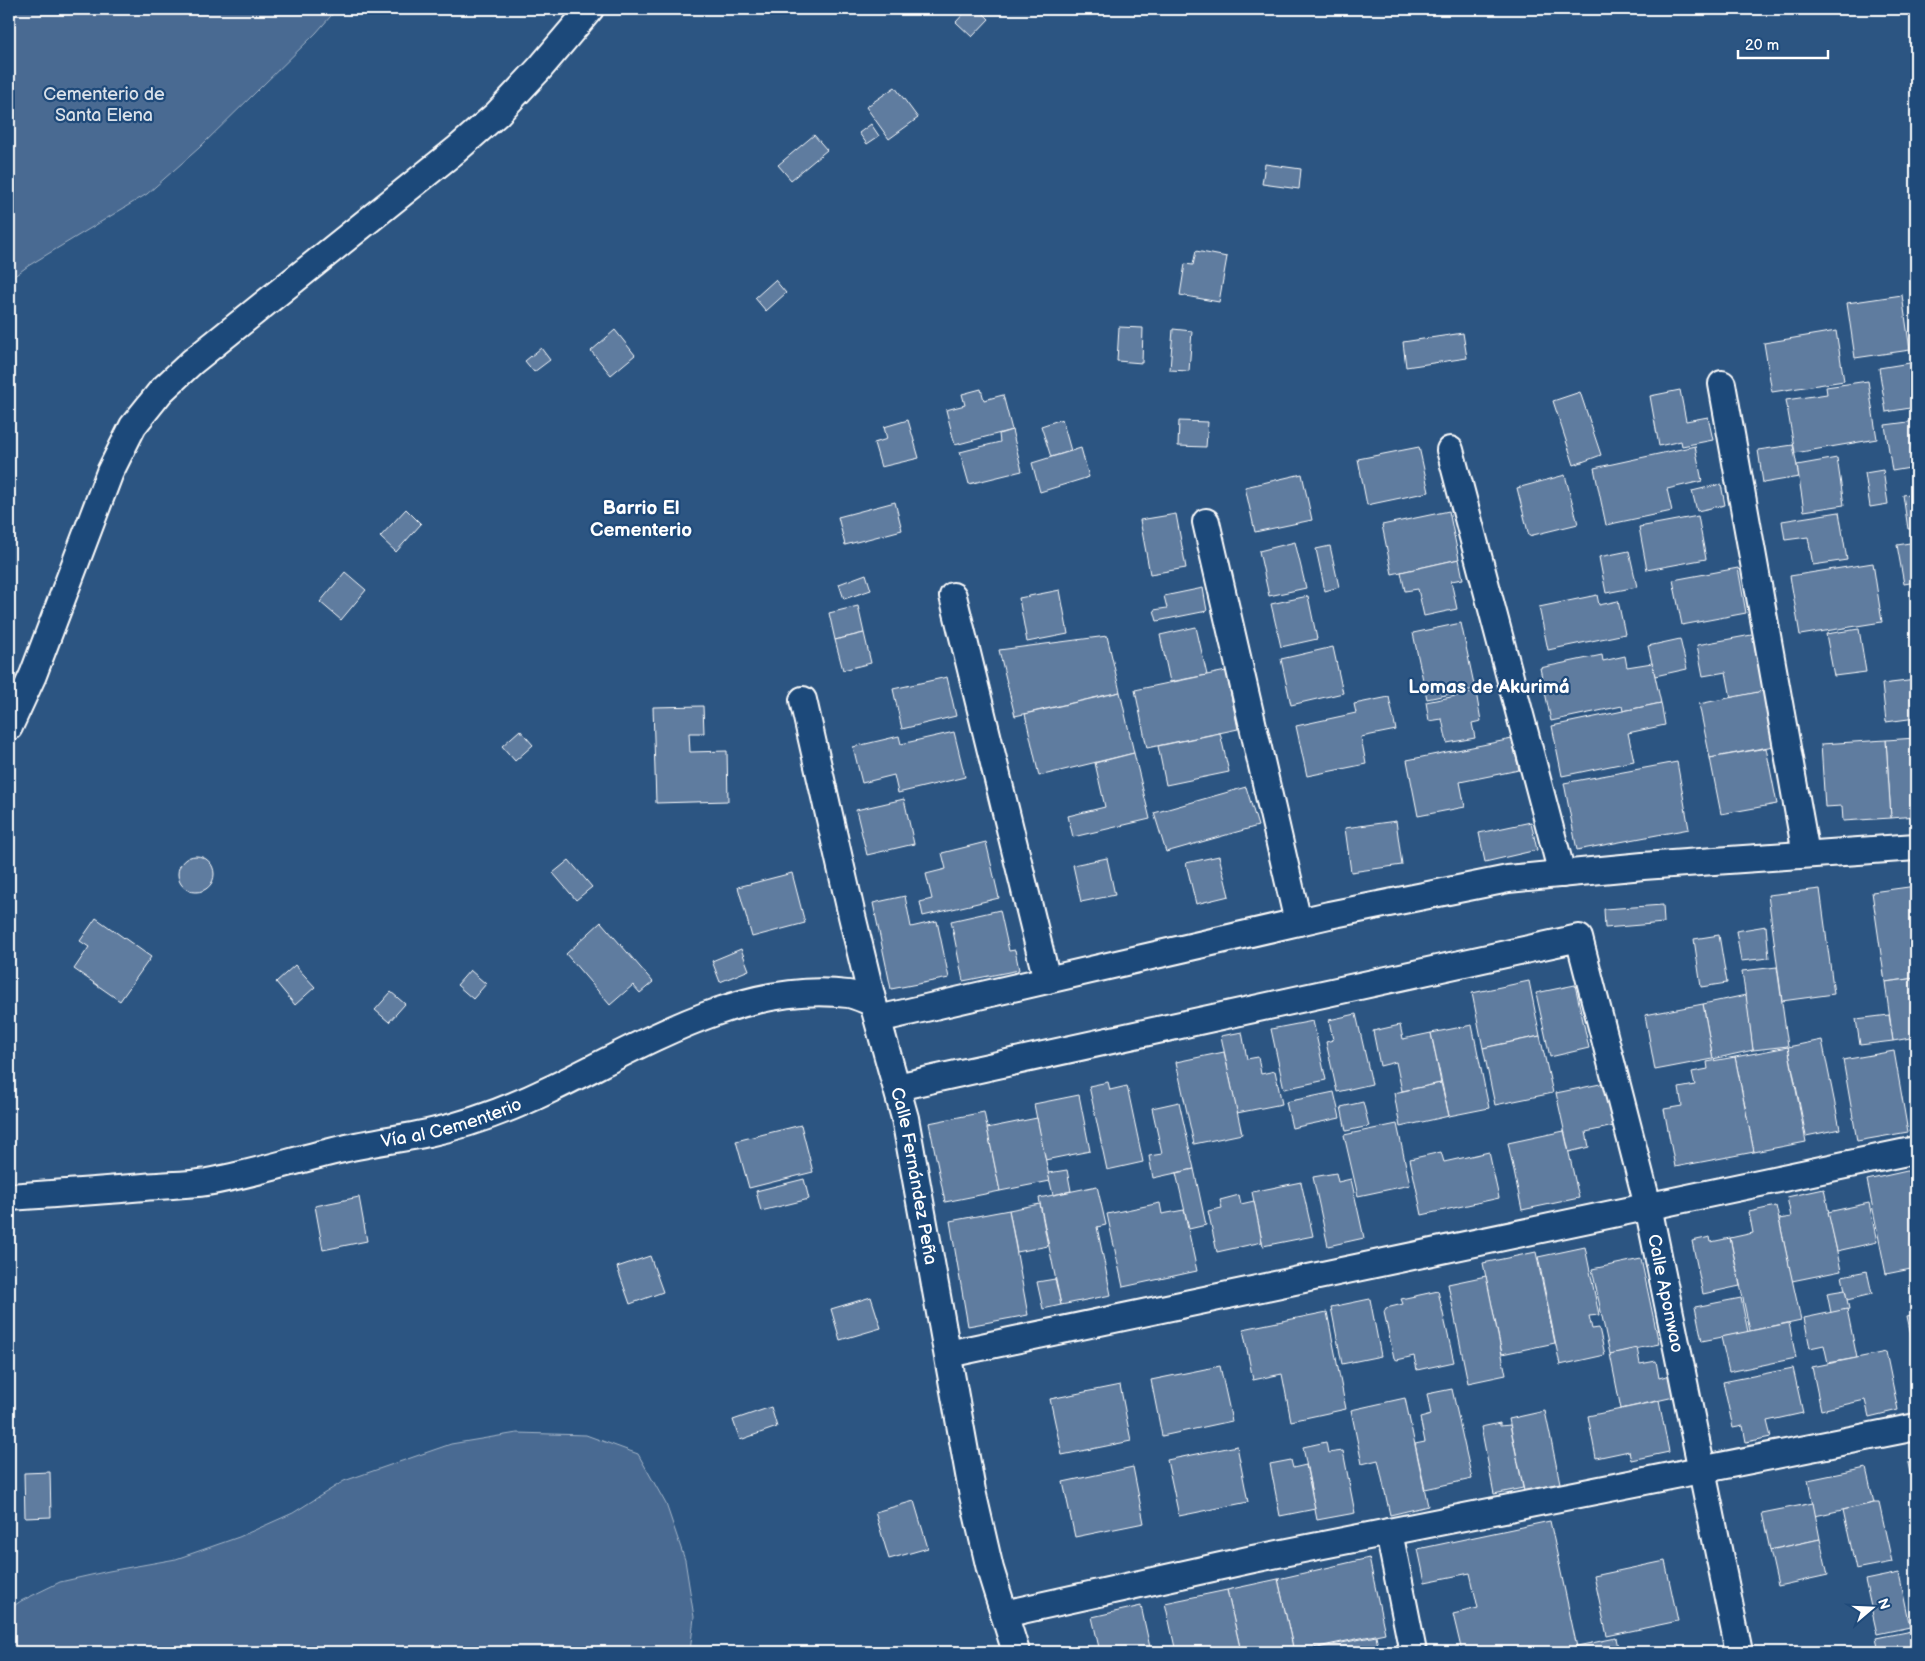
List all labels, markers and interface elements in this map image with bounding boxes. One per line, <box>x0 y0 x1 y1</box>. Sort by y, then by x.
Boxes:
scale bar <box>1738 28 1828 60</box>
text: 20 m <box>1745 36 1779 55</box>
park label: Cementerio de Santa Elena <box>43 84 165 126</box>
district label: Barrio El Cementerio <box>590 497 692 542</box>
district label: Lomas de Akurimá <box>1408 676 1570 699</box>
street label: Calle Fernández Peña <box>886 1085 942 1266</box>
street label: Vía al Cementerio <box>379 1093 525 1152</box>
street label: Calle Aponwao <box>1643 1232 1688 1355</box>
north arrow <box>1848 1584 1898 1634</box>
text: N <box>1874 1596 1894 1612</box>

